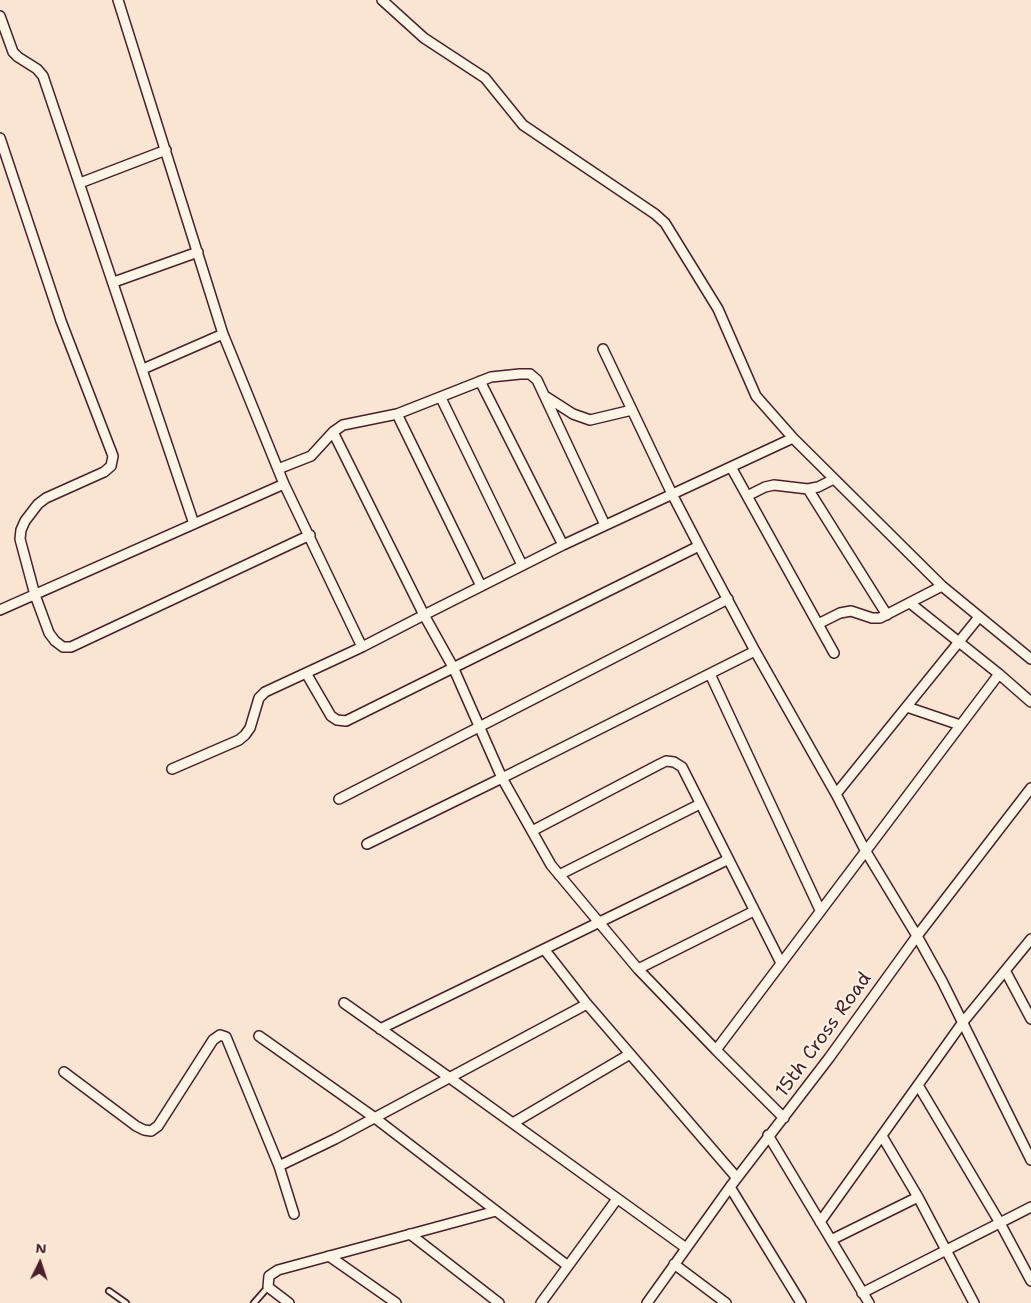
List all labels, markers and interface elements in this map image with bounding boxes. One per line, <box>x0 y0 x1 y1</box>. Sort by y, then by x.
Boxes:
street label: 15th Cross Road <box>771 968 877 1102</box>
north arrow <box>15 1238 65 1288</box>
text: N <box>35 1239 47 1257</box>

